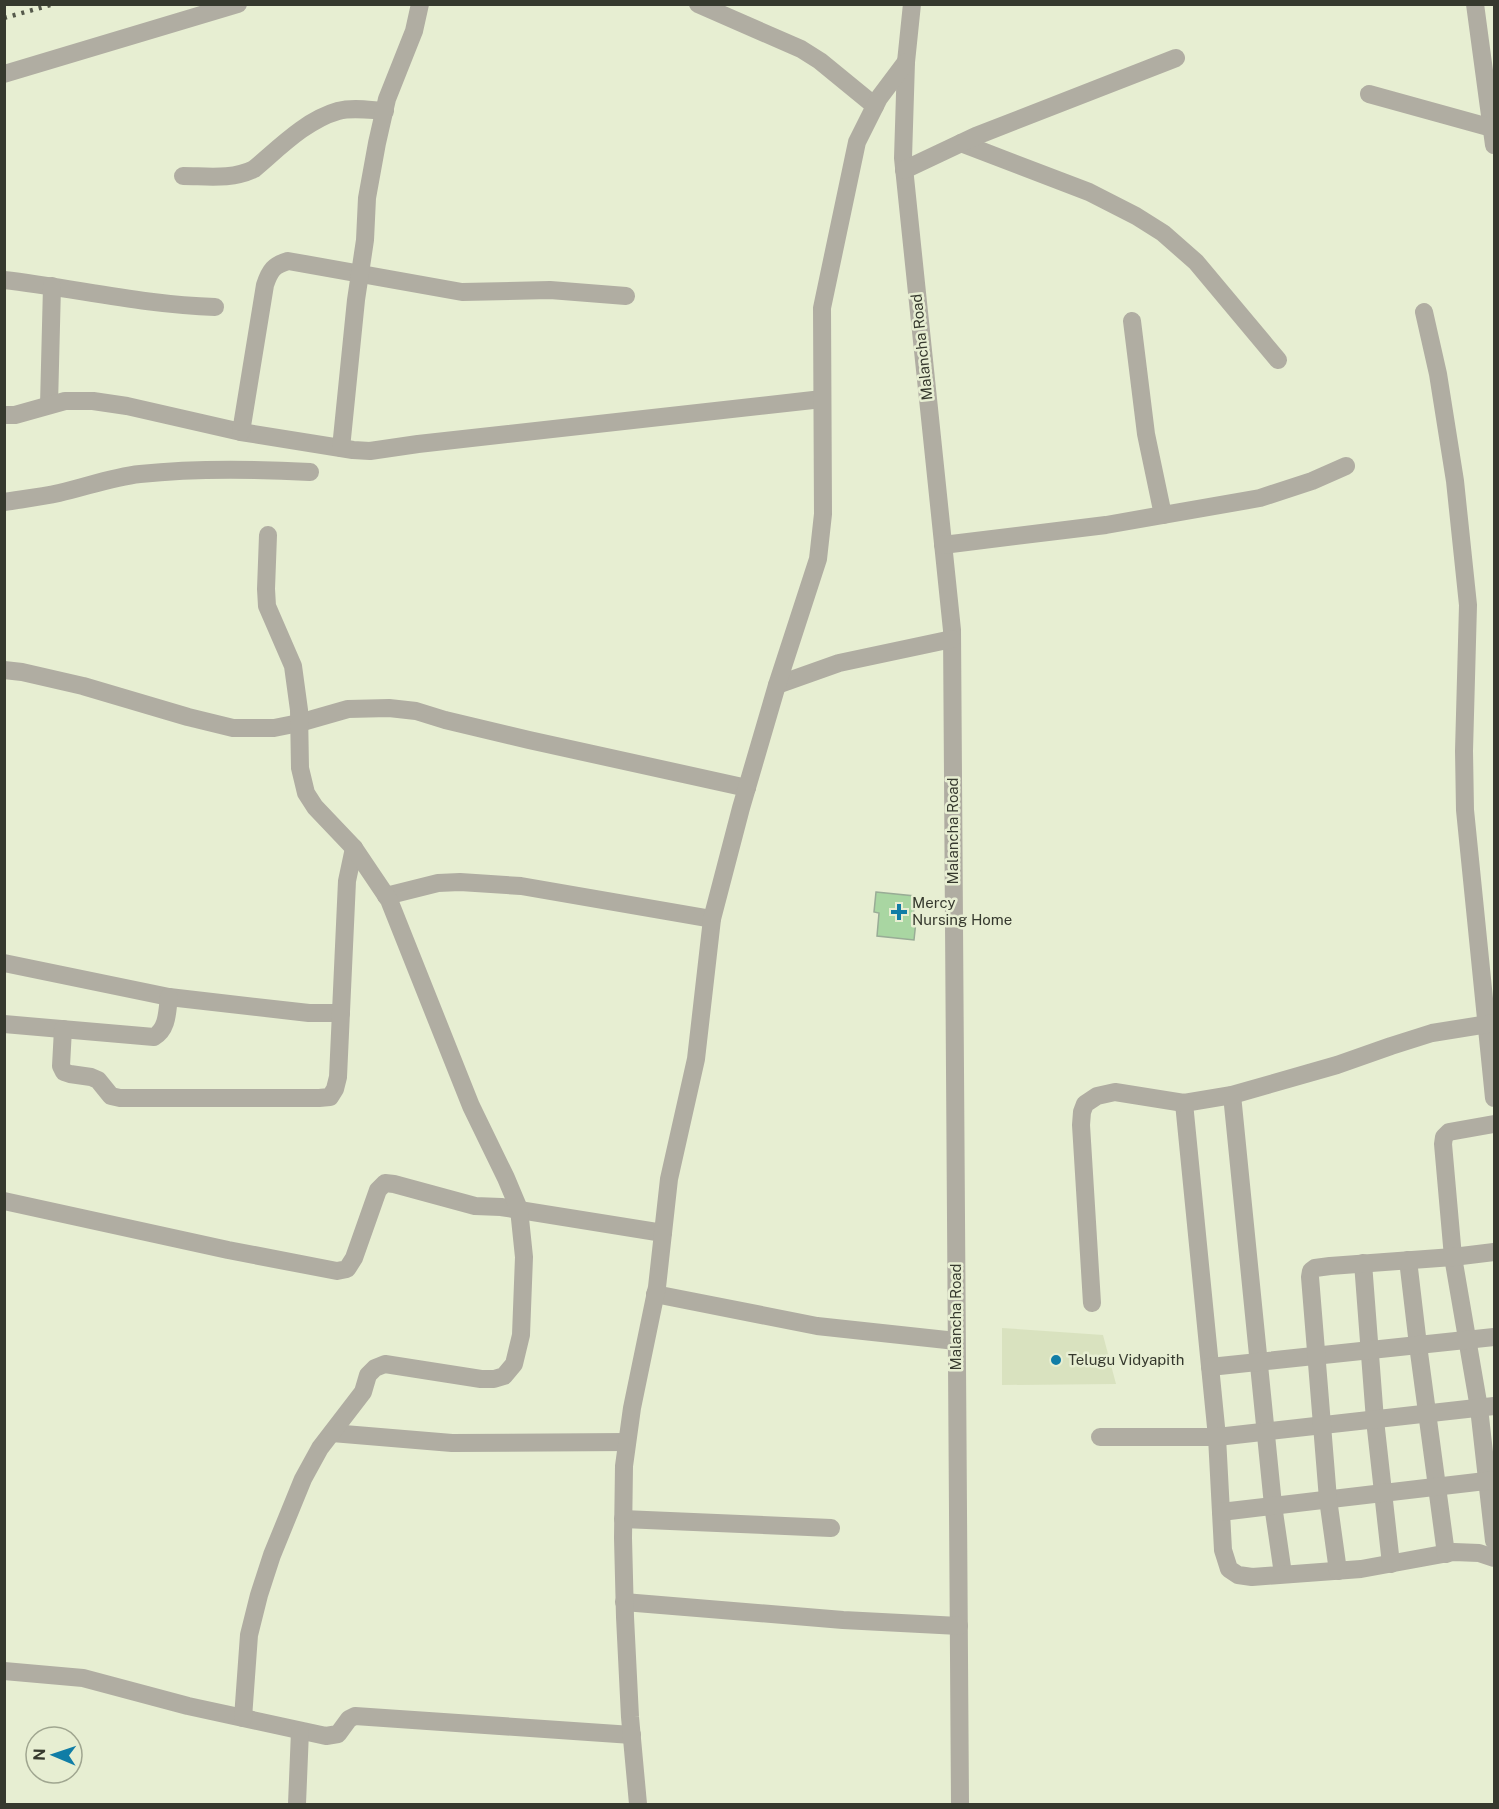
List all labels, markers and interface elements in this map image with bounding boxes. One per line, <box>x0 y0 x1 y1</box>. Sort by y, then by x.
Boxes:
street label: Malancha Road <box>907 293 936 401</box>
street label: Malancha Road <box>944 777 961 885</box>
place label: Mercy Nursing Home <box>912 894 1012 928</box>
marker: Mercy Nursing Home <box>890 903 908 921</box>
street label: Malancha Road <box>947 1263 964 1371</box>
place label: Telugu Vidyapith <box>1068 1351 1184 1368</box>
marker: Telugu Vidyapith <box>1049 1353 1063 1367</box>
north arrow <box>24 1725 84 1785</box>
text: N <box>30 1748 49 1761</box>

